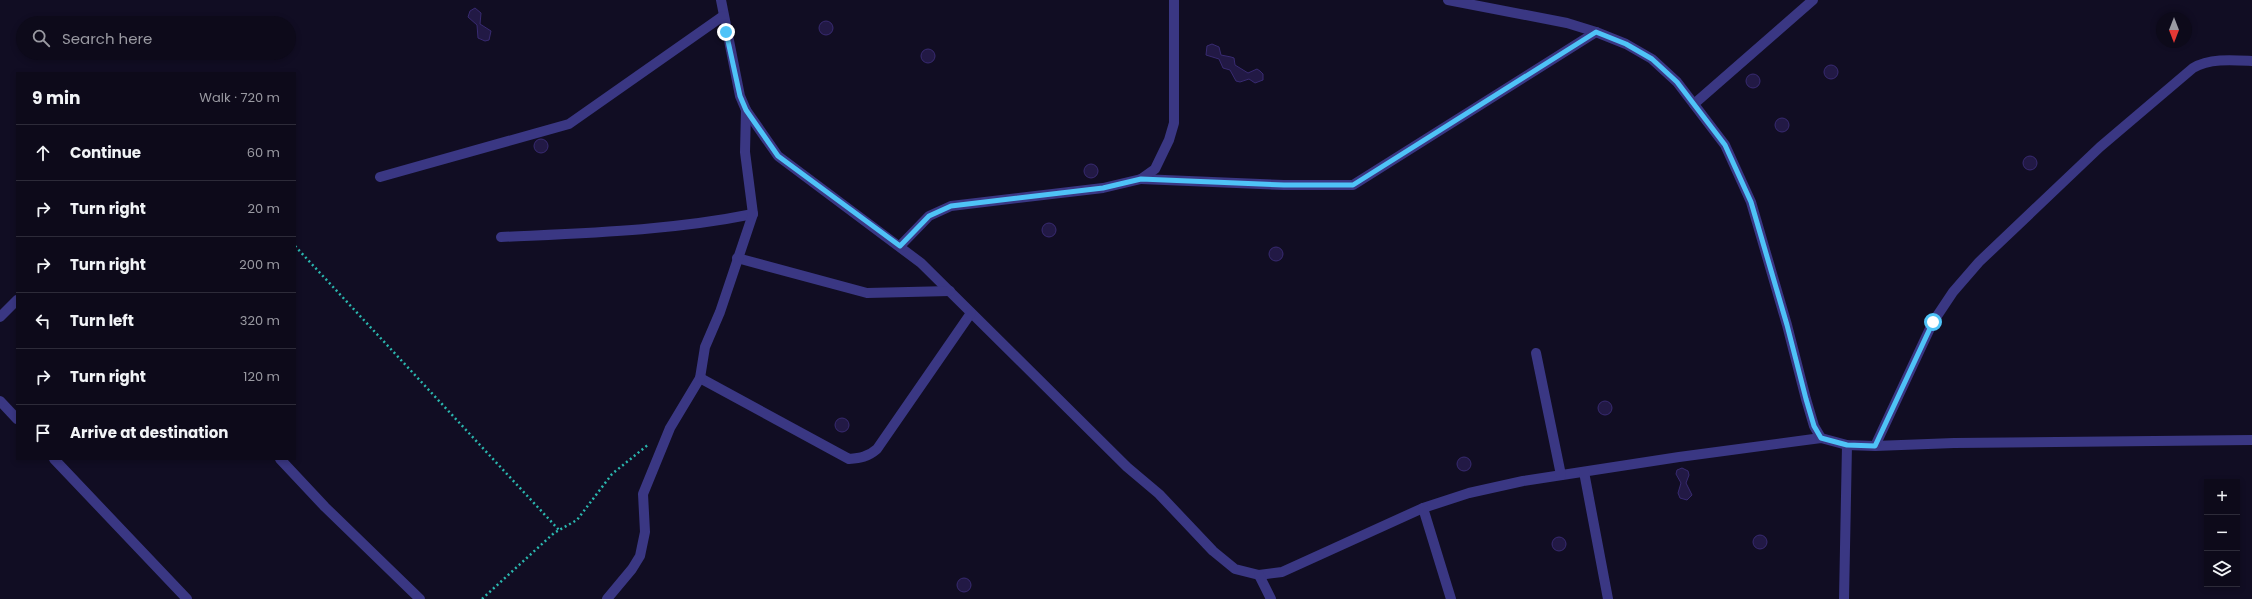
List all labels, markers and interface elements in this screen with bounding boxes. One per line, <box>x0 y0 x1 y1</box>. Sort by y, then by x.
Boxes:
north arrow <box>2156 12 2192 48</box>
search box <box>16 16 296 60</box>
route end <box>717 23 735 41</box>
icon: search <box>30 27 52 49</box>
text: Search here <box>62 28 152 49</box>
text: 9 min <box>32 86 81 110</box>
text: Walk · 720 m <box>199 88 280 107</box>
icon: ahead <box>32 142 54 164</box>
text: Continue <box>70 142 141 163</box>
text: 60 m <box>247 143 280 162</box>
icon: right <box>32 198 54 220</box>
text: Turn right <box>70 198 146 219</box>
text: 20 m <box>247 199 280 218</box>
icon: right <box>32 254 54 276</box>
text: Turn right <box>70 254 146 275</box>
text: 200 m <box>239 255 280 274</box>
icon: left <box>32 310 54 332</box>
text: Turn left <box>70 310 134 331</box>
text: 320 m <box>240 311 280 330</box>
route start <box>1924 313 1942 331</box>
icon: right <box>32 366 54 388</box>
text: Turn right <box>70 366 146 387</box>
text: 120 m <box>243 367 280 386</box>
icon: arrive <box>32 422 54 444</box>
text: Arrive at destination <box>70 422 228 443</box>
map controls <box>2204 479 2240 587</box>
button: + <box>2204 479 2240 515</box>
button: − <box>2204 515 2240 551</box>
button: layers <box>2204 551 2240 587</box>

